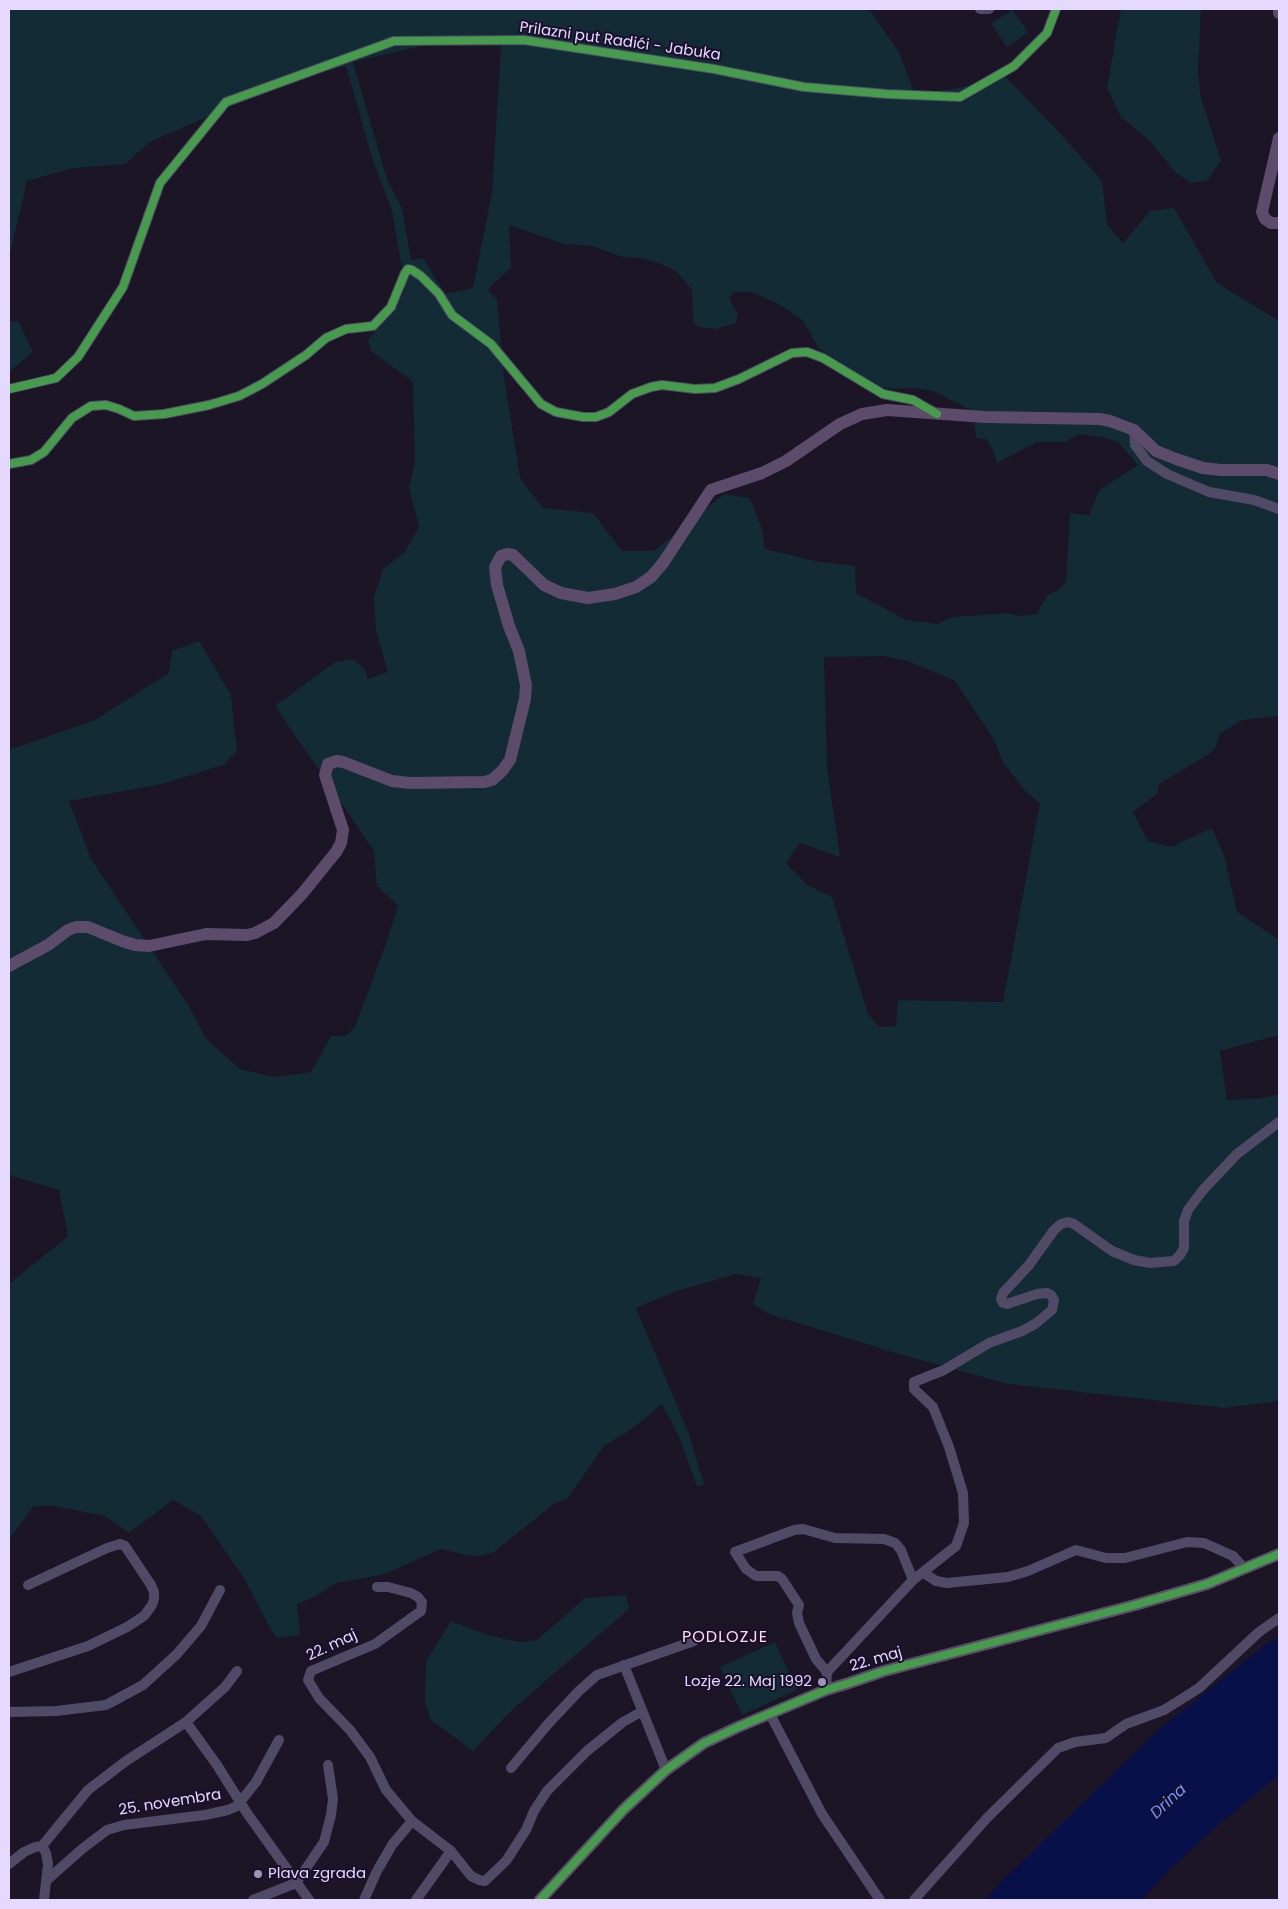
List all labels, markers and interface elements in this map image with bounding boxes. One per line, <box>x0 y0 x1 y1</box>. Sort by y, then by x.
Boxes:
street label: Prilazni put Radići - Jabuka <box>518 19 722 65</box>
street label: 22. maj <box>304 1626 360 1666</box>
district label: PODLOZJE <box>681 1628 769 1648</box>
street label: 22. maj <box>848 1644 904 1676</box>
place label: Lozje 22. Maj 1992 <box>685 1673 812 1691</box>
marker: Lozje 22. Maj 1992 <box>816 1676 828 1688</box>
water label: Drina <box>1147 1781 1191 1823</box>
street label: 25. novembra <box>118 1786 222 1820</box>
place label: Plava zgrada <box>268 1865 366 1883</box>
marker: Plava zgrada <box>252 1868 264 1880</box>

